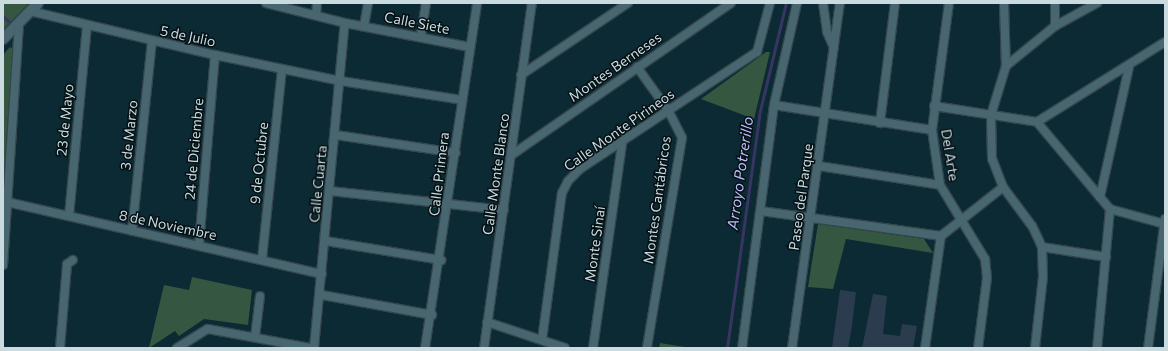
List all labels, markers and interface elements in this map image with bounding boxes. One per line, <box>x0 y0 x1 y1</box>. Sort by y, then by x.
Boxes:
street label: Calle Siete <box>383 8 451 38</box>
street label: 5 de Julio <box>159 22 217 50</box>
street label: Montes Berneses <box>565 29 665 105</box>
street label: 23 de Mayo <box>53 83 77 157</box>
street label: Calle Monte Pirineos <box>560 86 678 174</box>
street label: 24 de Diciembre <box>181 98 207 200</box>
street label: 3 de Marzo <box>117 99 141 171</box>
street label: Calle Monte Blanco <box>479 112 513 236</box>
water label: Arroyo Potrerillo <box>723 115 757 231</box>
street label: 9 de Octubre <box>246 121 272 205</box>
street label: Del Arte <box>938 128 962 182</box>
street label: Calle Primera <box>426 131 452 217</box>
street label: Montes Cantábricos <box>640 135 674 265</box>
street label: Paseo del Parque <box>785 143 817 251</box>
street label: Calle Cuarta <box>306 145 330 223</box>
street label: Monte Sinaí <box>581 205 609 283</box>
street label: 8 de Noviembre <box>118 206 218 244</box>

